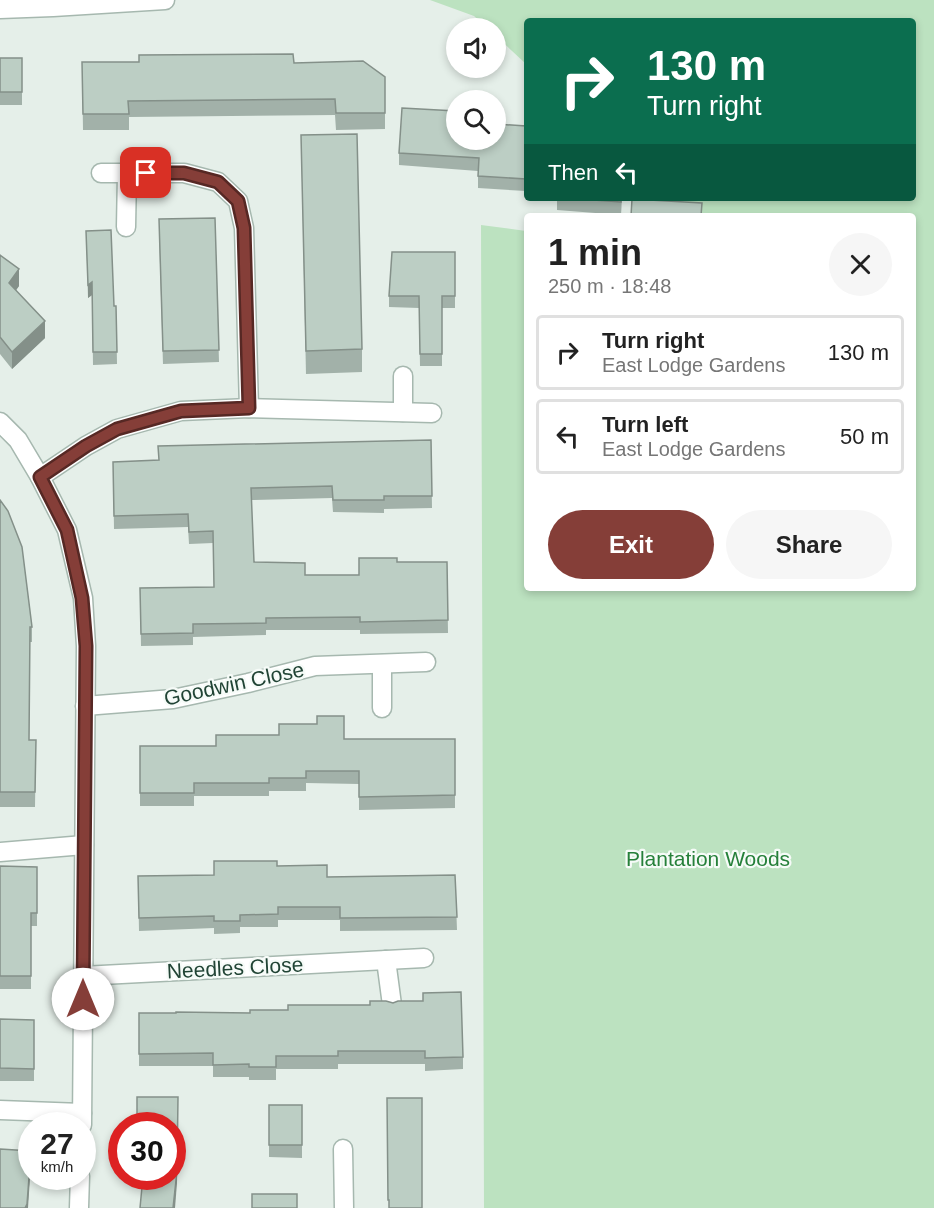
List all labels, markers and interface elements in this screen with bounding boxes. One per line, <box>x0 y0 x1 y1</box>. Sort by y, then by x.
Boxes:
map controls <box>446 18 506 150</box>
button: sound <box>446 18 506 78</box>
icon: right <box>548 42 626 120</box>
text: 130 m <box>647 42 766 89</box>
button: search <box>446 90 506 150</box>
text: Turn right <box>647 91 762 121</box>
pin <box>120 147 171 198</box>
icon: arrive <box>129 156 162 189</box>
icon: left <box>610 156 643 189</box>
text: Then <box>548 160 598 185</box>
text: 1 min <box>548 232 642 273</box>
button: close <box>829 233 892 296</box>
text: 250 m · 18:48 <box>548 275 671 297</box>
text: Turn right <box>602 328 704 353</box>
icon: right <box>551 336 584 369</box>
text: 130 m <box>828 340 889 365</box>
text: East Lodge Gardens <box>602 354 785 376</box>
text: Turn left <box>602 412 688 437</box>
icon: left <box>551 420 584 453</box>
text: 50 m <box>840 424 889 449</box>
text: East Lodge Gardens <box>602 438 785 460</box>
button: Exit <box>548 510 714 579</box>
button: Share <box>726 510 892 579</box>
street label: Goodwin Close <box>162 657 306 710</box>
park label: Plantation Woods <box>626 847 790 870</box>
street label: Needles Close <box>166 952 304 983</box>
position arrow <box>51 967 115 1031</box>
speed limit sign: 30 <box>108 1112 186 1190</box>
text: 27 <box>40 1127 74 1160</box>
text: km/h <box>41 1158 73 1175</box>

